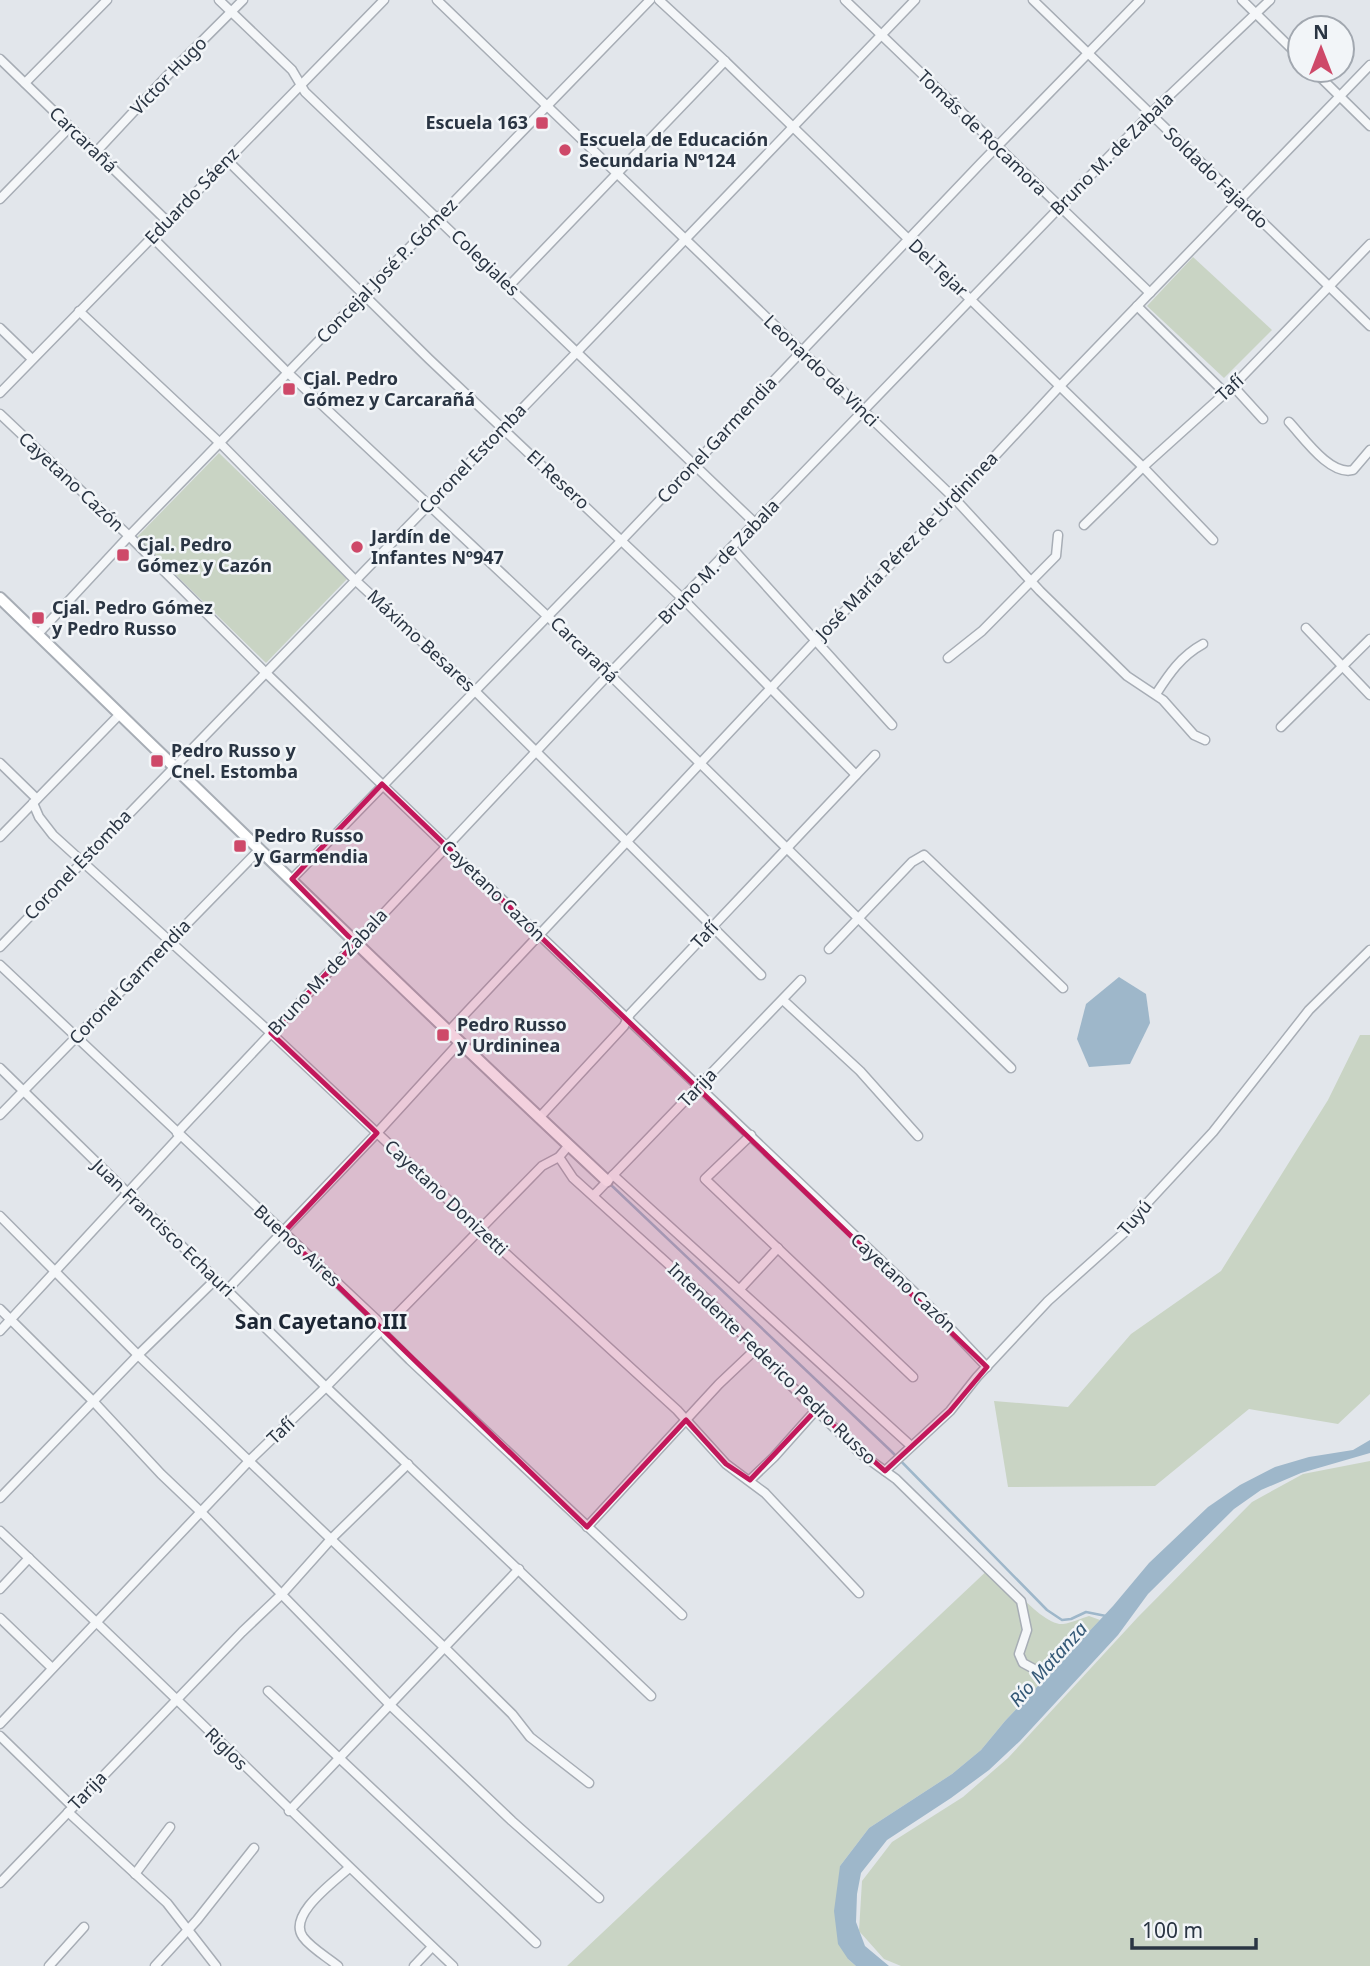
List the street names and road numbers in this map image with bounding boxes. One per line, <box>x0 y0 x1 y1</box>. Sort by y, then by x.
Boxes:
street label: Víctor Hugo <box>125 31 212 120</box>
street label: Tomás de Rocamora <box>913 64 1053 200</box>
street label: Bruno M. de Zabala <box>1044 86 1178 220</box>
street label: Carcarañá <box>45 101 123 178</box>
street label: Soldado Fajardo <box>1159 121 1274 233</box>
street label: Eduardo Sáenz <box>139 142 244 249</box>
street label: Concejal José P. Gómez <box>311 193 462 348</box>
street label: Colegiales <box>446 224 525 301</box>
street label: Del Tejar <box>904 233 974 302</box>
street label: Leonardo da Vinci <box>759 309 884 431</box>
street label: Tafí <box>1210 368 1249 406</box>
street label: Coronel Garmendia <box>651 371 781 508</box>
street label: Coronel Estomba <box>413 398 531 519</box>
street label: Cayetano Cazón <box>14 426 130 536</box>
street label: El Resero <box>522 444 595 514</box>
street label: José María Pérez de Urdininea <box>808 446 1003 646</box>
street label: Bruno M. de Zabala <box>652 494 784 629</box>
street label: Máximo Besares <box>363 584 481 697</box>
street label: Carcarañá <box>546 611 624 688</box>
street label: Coronel Estomba <box>18 804 136 925</box>
street label: Cayetano Cazón <box>436 834 551 946</box>
street label: Bruno M. de Zabala <box>262 903 392 1040</box>
street label: Coronel Garmendia <box>63 913 195 1049</box>
street label: Tafí <box>685 915 723 953</box>
street label: Tarija <box>673 1063 722 1112</box>
street label: Cayetano Donizetti <box>380 1134 513 1261</box>
street label: Juan Francisco Echauri <box>86 1152 240 1301</box>
street label: Tuyú <box>1112 1194 1157 1241</box>
street label: Buenos Aires <box>249 1199 346 1292</box>
street label: Cayetano Cazón <box>846 1227 962 1337</box>
street label: Intendente Federico Pedro Russo <box>663 1257 882 1469</box>
street label: Tafí <box>261 1411 300 1449</box>
street label: Riglos <box>200 1722 253 1775</box>
street label: Tarija <box>63 1766 112 1815</box>

